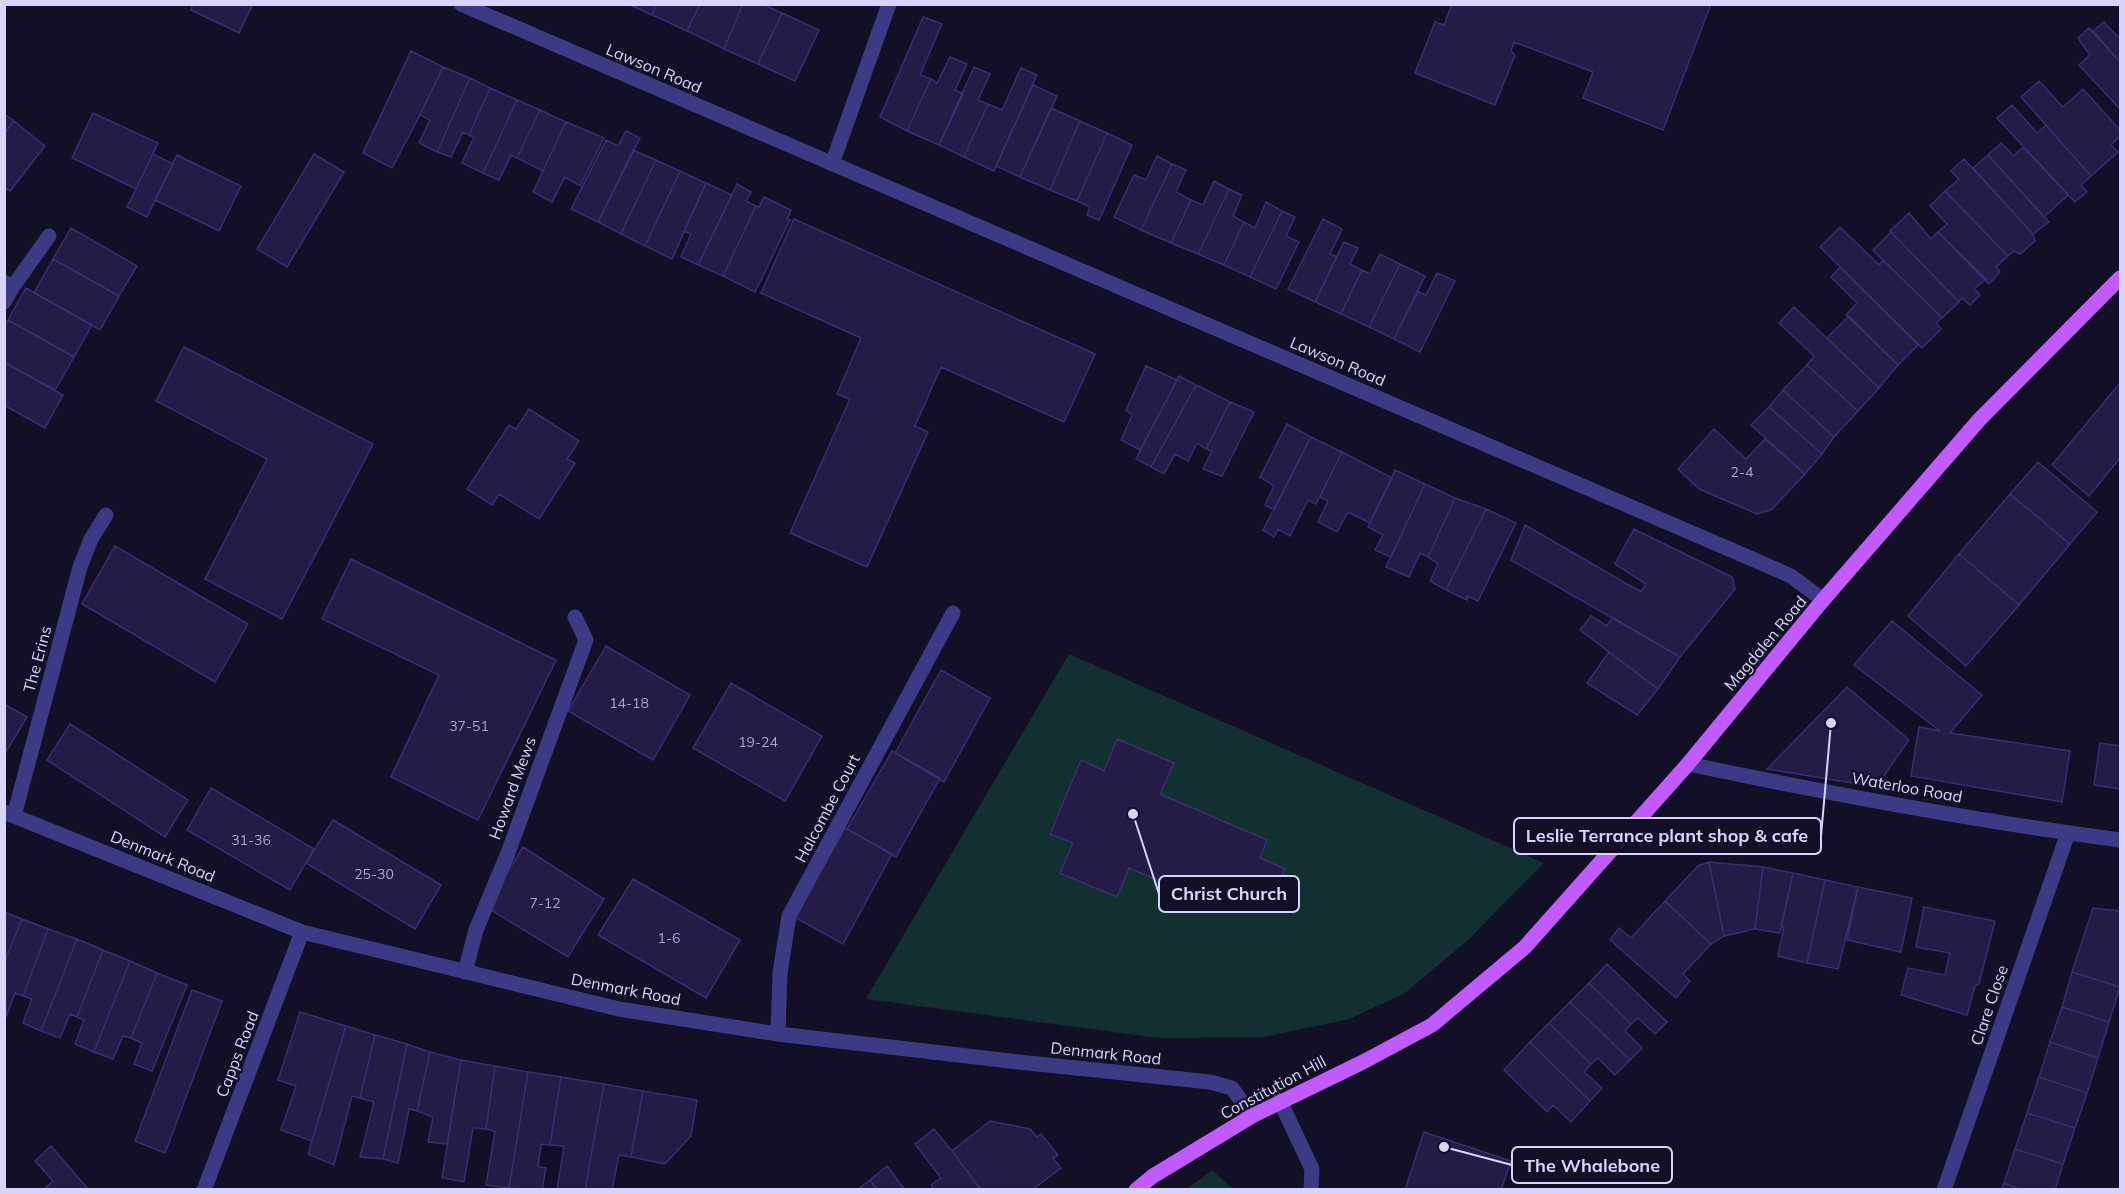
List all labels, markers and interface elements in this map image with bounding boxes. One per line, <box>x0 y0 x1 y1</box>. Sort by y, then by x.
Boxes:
street label: Lawson Road <box>603 39 705 97</box>
street label: Lawson Road <box>1287 332 1389 390</box>
house number: 2-4 <box>1731 463 1754 481</box>
street label: Magdalen Road <box>1720 592 1810 694</box>
street label: The Erins <box>19 623 56 695</box>
house number: 14-18 <box>609 694 649 712</box>
house number: 37-51 <box>449 717 489 735</box>
house number: 19-24 <box>738 733 778 751</box>
street label: Howard Mews <box>484 734 540 842</box>
street label: Halcombe Court <box>790 750 864 866</box>
street label: Waterloo Road <box>1850 767 1964 807</box>
callout: Leslie Terrance plant shop & cafe <box>1514 818 1821 854</box>
text: Leslie Terrance plant shop & cafe <box>1526 824 1808 847</box>
street label: Denmark Road <box>108 826 218 886</box>
house number: 31-36 <box>231 831 271 849</box>
house number: 25-30 <box>354 865 394 883</box>
callout: Christ Church <box>1159 876 1299 912</box>
text: Christ Church <box>1171 882 1287 905</box>
house number: 7-12 <box>529 894 561 912</box>
house number: 1-6 <box>658 929 680 947</box>
street label: Clare Close <box>1966 962 2012 1048</box>
street label: Denmark Road <box>570 969 682 1009</box>
street label: Capps Road <box>211 1008 263 1100</box>
street label: Denmark Road <box>1050 1037 1162 1069</box>
street label: Constitution Hill <box>1217 1051 1329 1123</box>
callout: The Whalebone <box>1512 1147 1672 1183</box>
text: The Whalebone <box>1524 1154 1660 1177</box>

